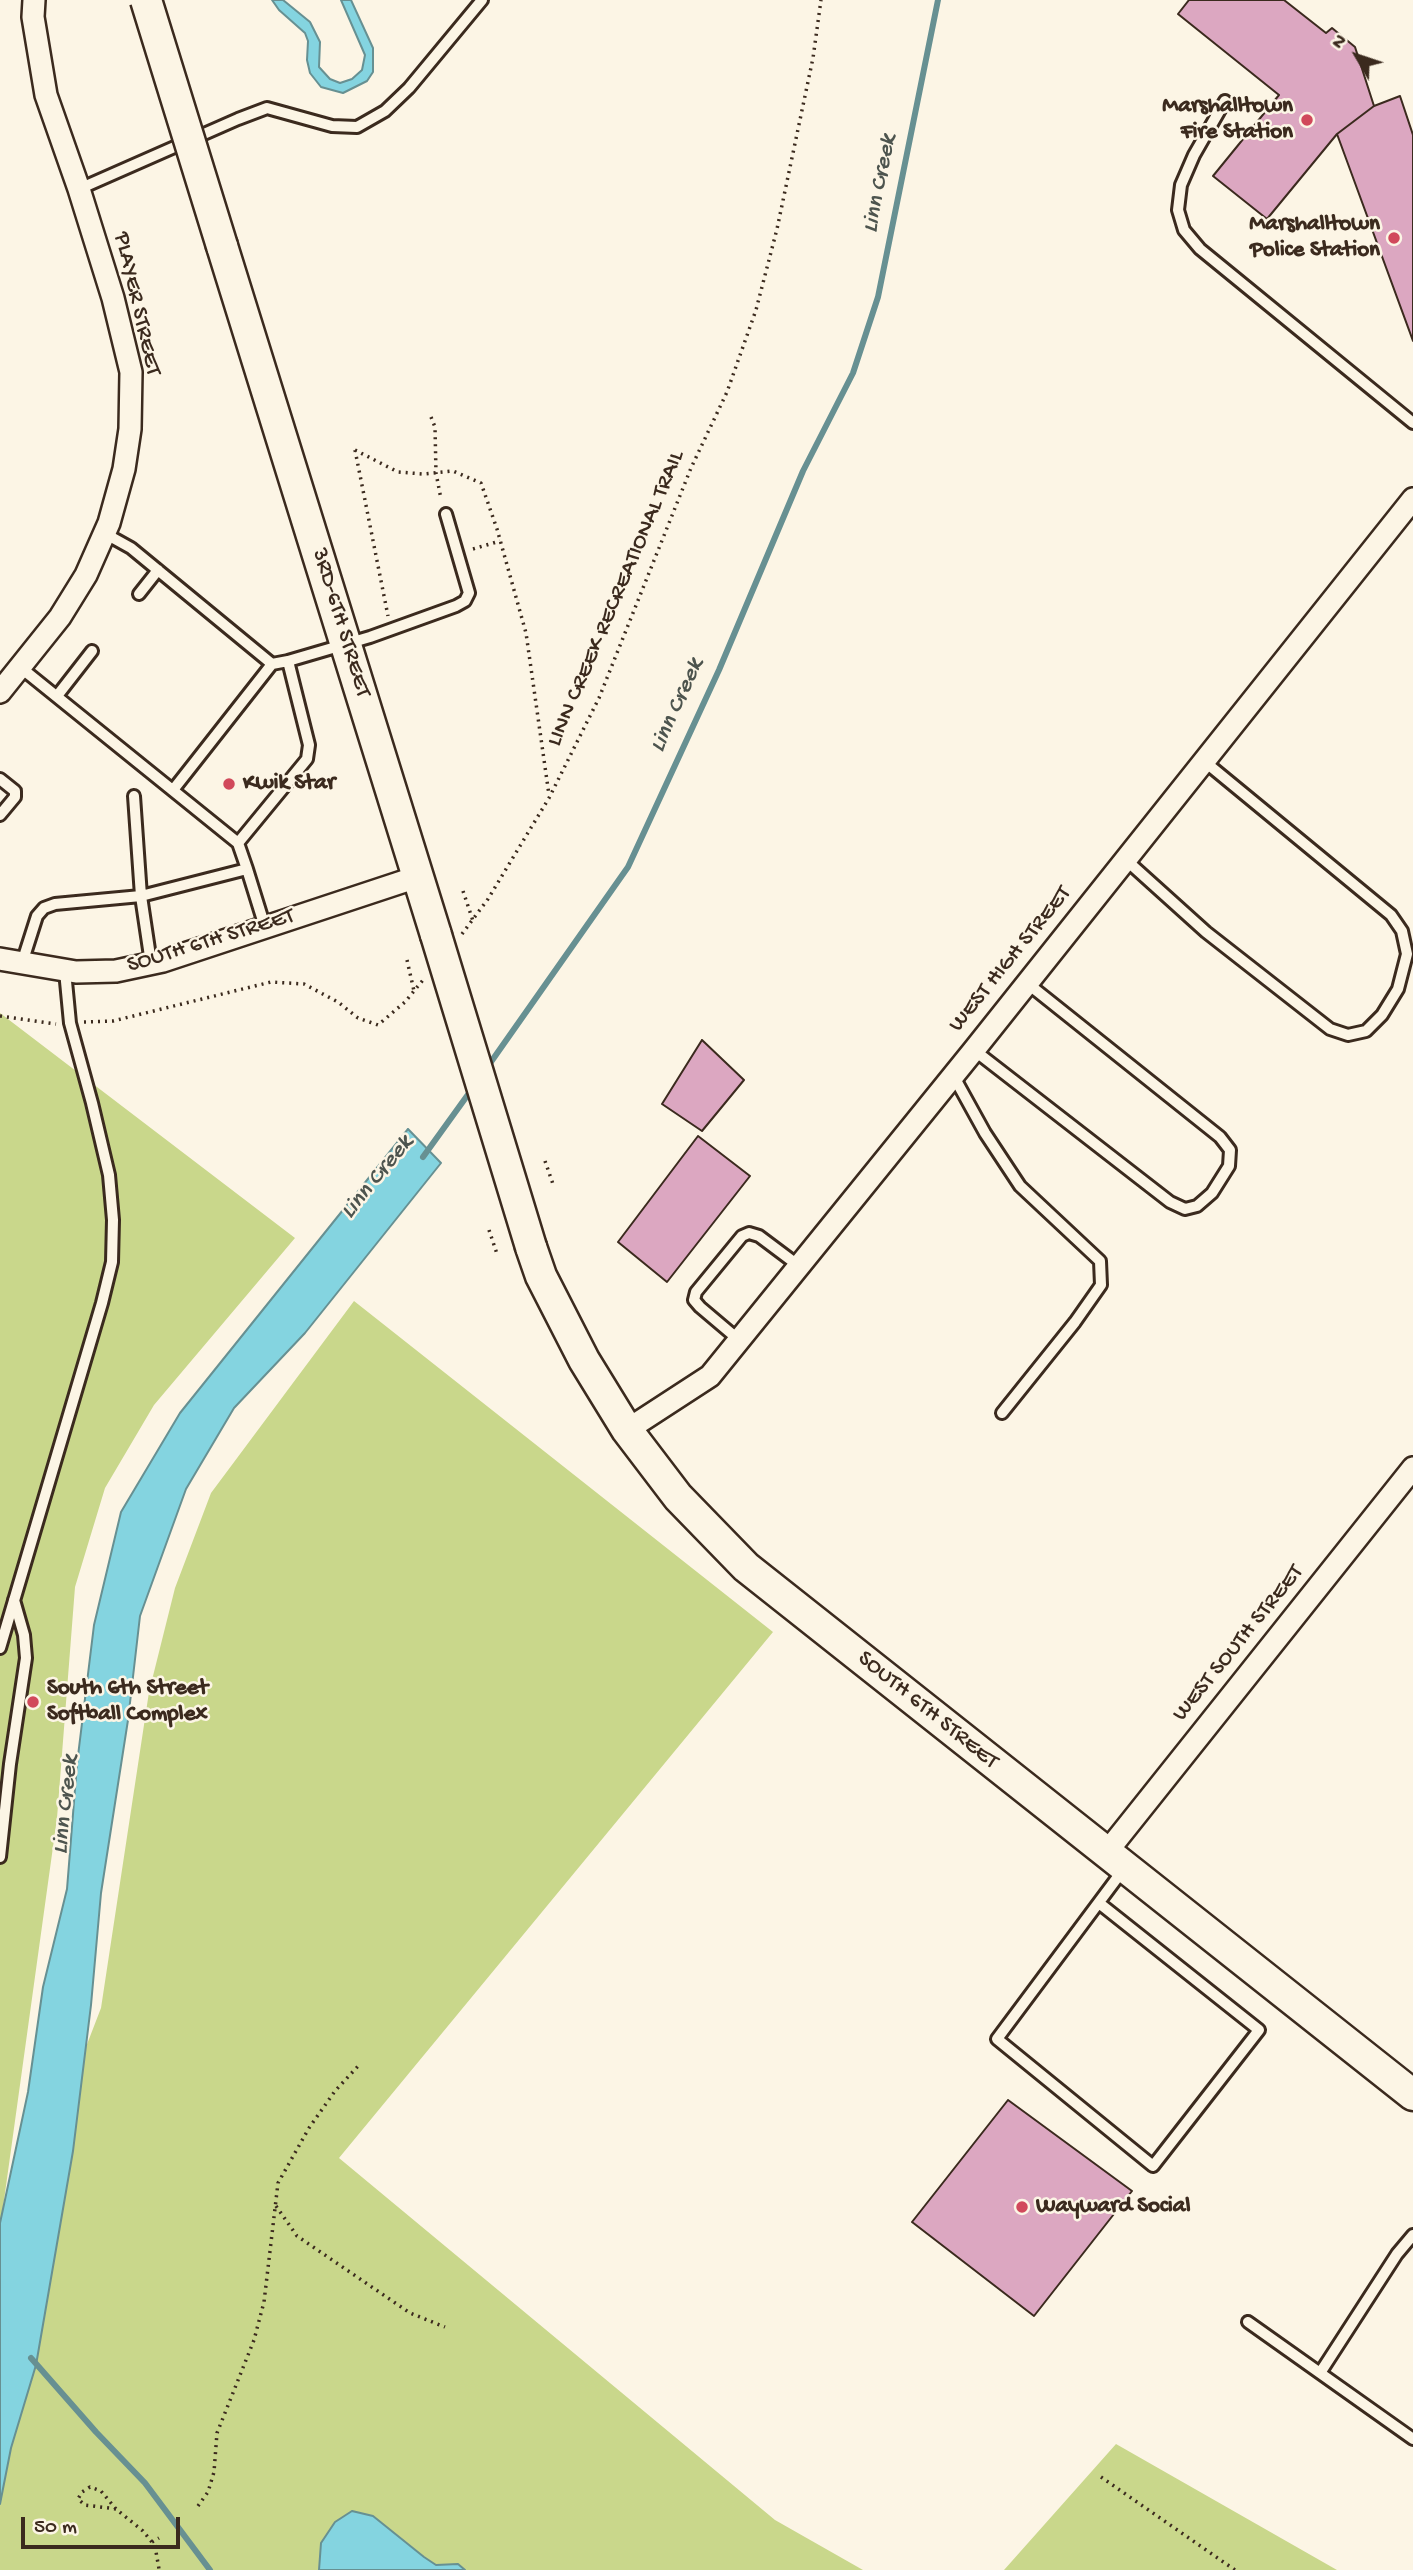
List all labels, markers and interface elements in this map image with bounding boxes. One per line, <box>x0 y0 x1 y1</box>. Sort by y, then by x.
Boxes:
north arrow <box>1322 21 1392 91</box>
text: N <box>1327 30 1353 55</box>
place label: Marshalltown Fire Station <box>1162 93 1293 147</box>
marker: Marshalltown Fire Station <box>1299 112 1315 128</box>
water label: Linn Creek <box>857 132 905 236</box>
place label: Marshalltown Police Station <box>1249 211 1380 265</box>
street label: PLAYER STREET <box>106 230 166 378</box>
marker: Marshalltown Police Station <box>1386 230 1402 246</box>
street label: LINN CREEK RECREATIONAL TRAIL <box>542 447 692 751</box>
street label: 3RD-6TH STREET <box>304 545 376 701</box>
water label: Linn Creek <box>645 655 711 757</box>
place label: Kwik Star <box>243 770 335 798</box>
marker: Kwik Star <box>221 776 237 792</box>
street label: WEST HIGH STREET <box>944 882 1078 1038</box>
street label: SOUTH 6TH STREET <box>124 903 298 981</box>
water label: Linn Creek <box>336 1130 420 1226</box>
street label: WEST SOUTH STREET <box>1168 1560 1310 1728</box>
street label: SOUTH 6TH STREET <box>851 1646 1003 1776</box>
place label: South 6th Street Softball Complex <box>47 1675 208 1729</box>
marker: South 6th Street Softball Complex <box>25 1694 41 1710</box>
water label: Linn Creek <box>47 1754 87 1856</box>
place label: Wayward Social <box>1036 2193 1191 2221</box>
marker: Wayward Social <box>1014 2199 1030 2215</box>
scale bar <box>24 2504 184 2548</box>
text: 50 m <box>34 2516 77 2541</box>

